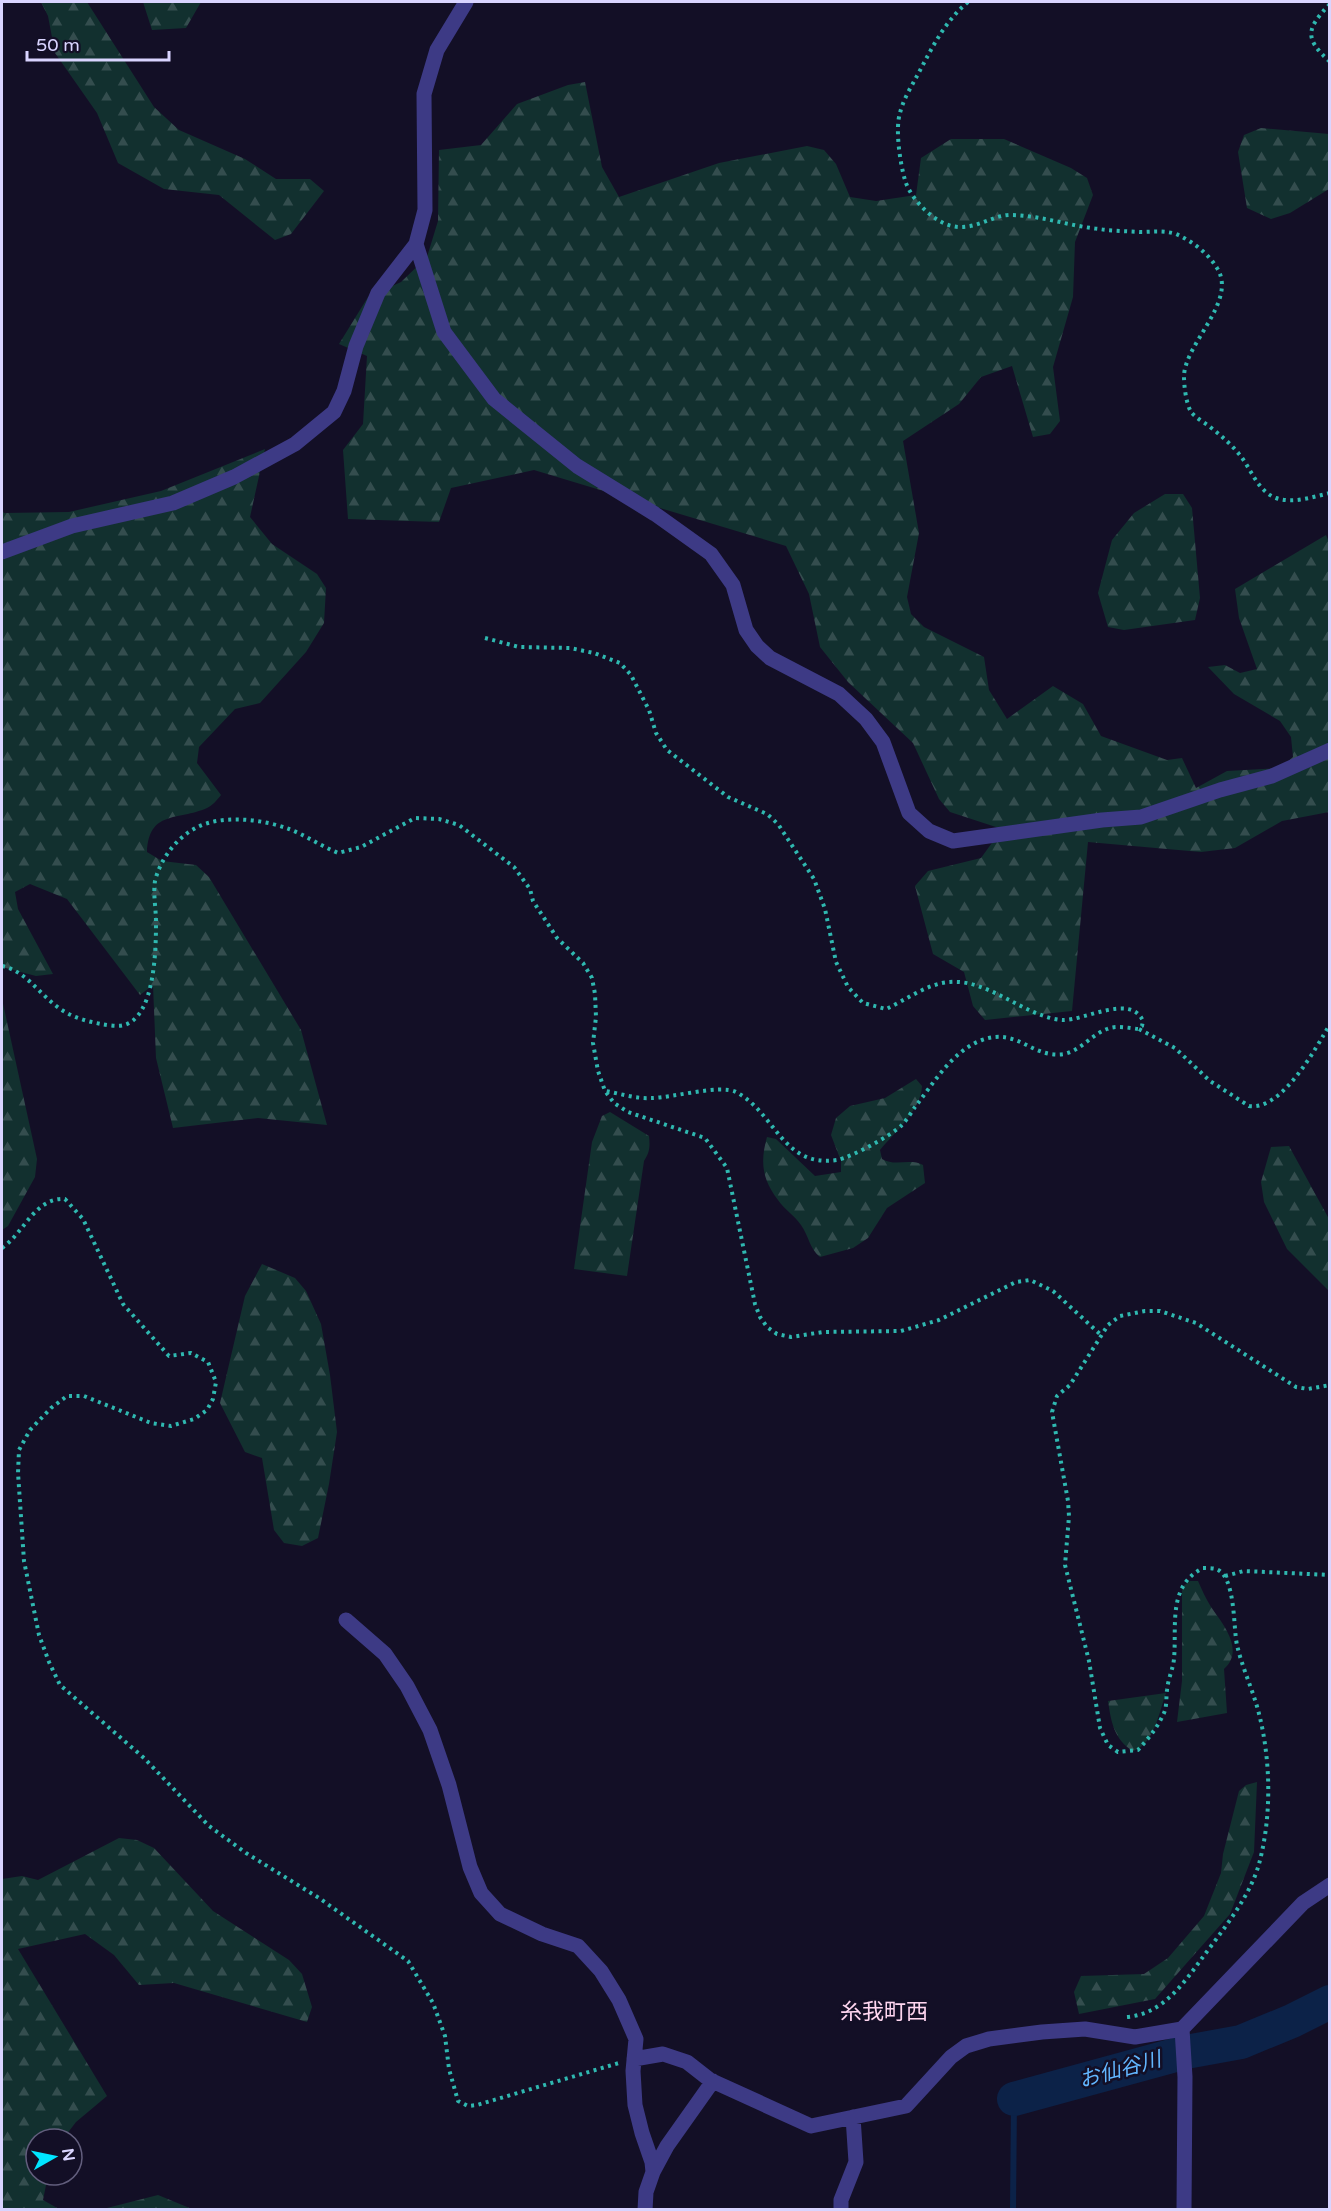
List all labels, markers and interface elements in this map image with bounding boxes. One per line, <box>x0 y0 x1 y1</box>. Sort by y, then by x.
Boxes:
scale bar <box>27 24 170 62</box>
text: 50 m <box>36 34 80 56</box>
district label: 糸我町西 <box>840 1999 928 2025</box>
water label: お仙谷川 <box>1076 2047 1166 2093</box>
north arrow <box>24 2127 84 2187</box>
text: N <box>57 2147 79 2163</box>

